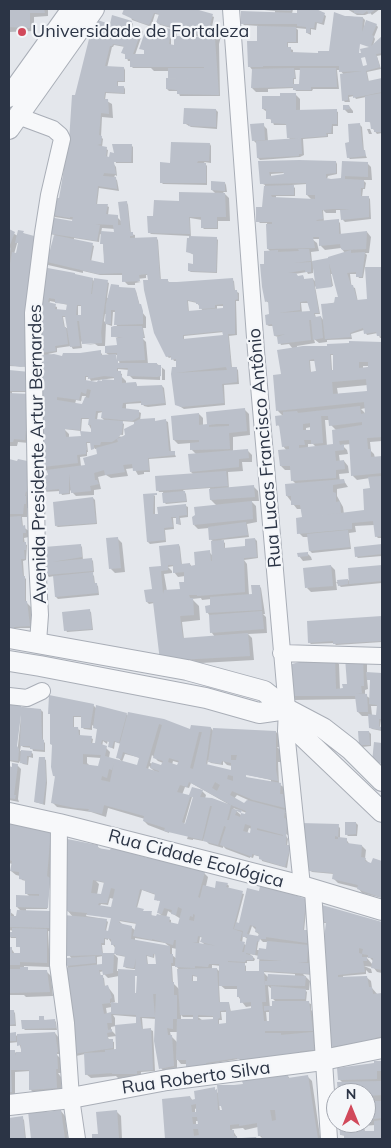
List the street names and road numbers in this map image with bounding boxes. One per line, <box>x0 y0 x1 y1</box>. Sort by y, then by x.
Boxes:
street label: Avenida Presidente Artur Bernardes <box>25 304 51 604</box>
street label: Rua Lucas Francisco Antônio <box>244 327 286 569</box>
street label: Rua Cidade Ecológica <box>106 825 286 893</box>
street label: Rua Roberto Silva <box>120 1057 272 1099</box>

